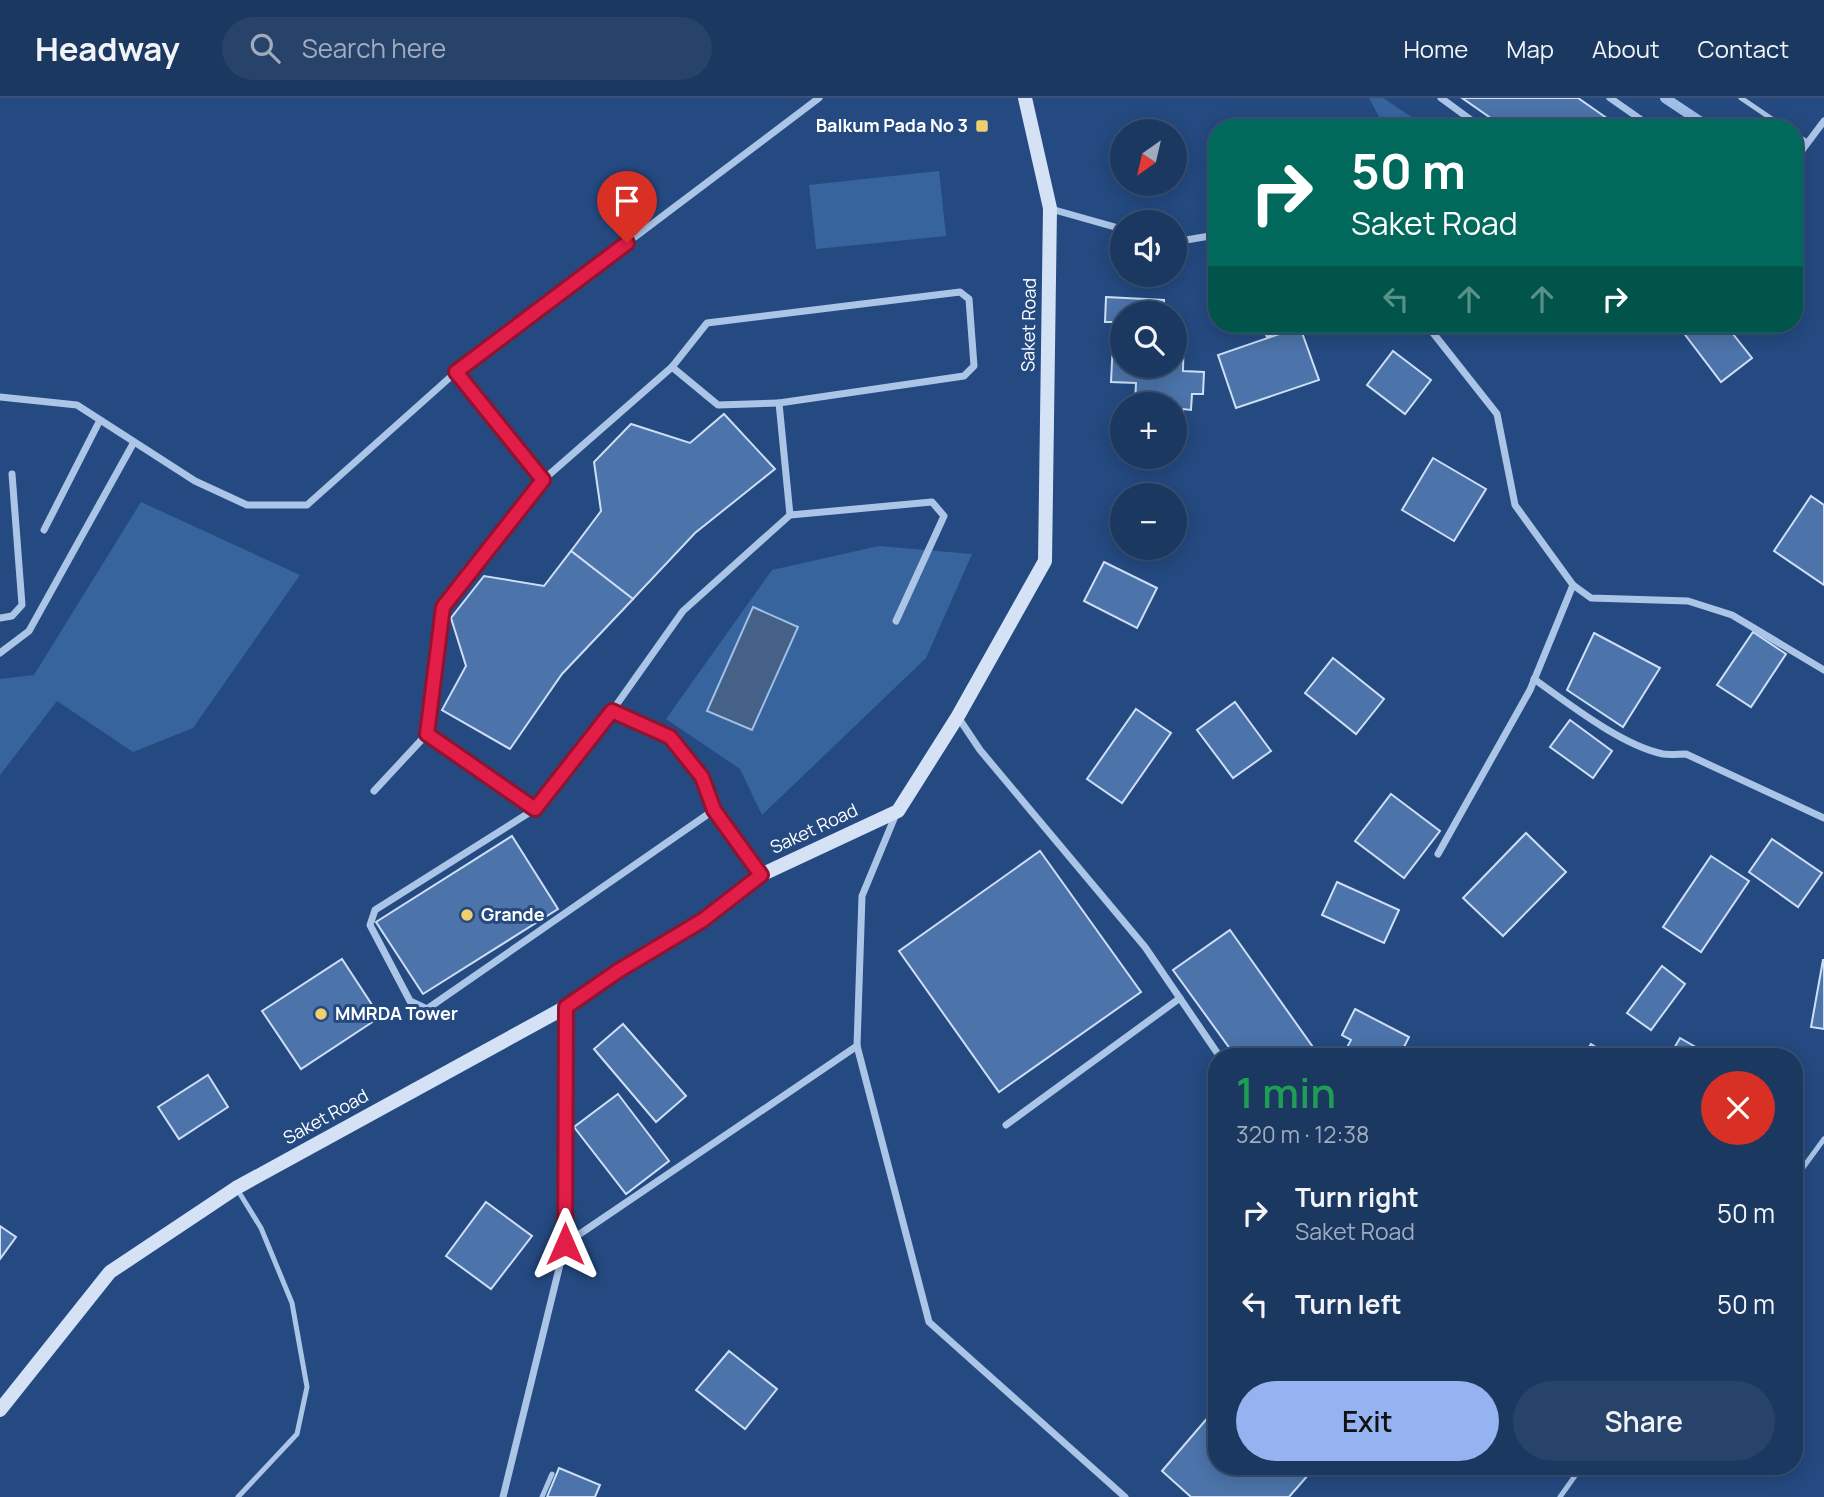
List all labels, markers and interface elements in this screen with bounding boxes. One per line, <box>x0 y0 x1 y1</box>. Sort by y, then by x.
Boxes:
search box <box>222 17 712 80</box>
text: Headway <box>35 26 180 71</box>
icon: search <box>246 29 284 67</box>
text: Search here <box>302 30 446 66</box>
text: Home <box>1403 32 1468 65</box>
text: Map <box>1506 32 1554 65</box>
text: About <box>1592 32 1660 65</box>
text: Contact <box>1698 32 1789 65</box>
place label: Balkum Pada No 3 <box>816 113 968 137</box>
marker: Balkum Pada No 3 <box>974 118 990 134</box>
north arrow <box>1110 119 1186 196</box>
map controls <box>1110 119 1187 560</box>
text: 50 m <box>1351 137 1466 204</box>
icon: right <box>1236 147 1327 238</box>
pin <box>597 171 657 243</box>
icon: arrive <box>608 182 646 220</box>
text: Saket Road <box>1351 201 1518 245</box>
button: sound <box>1110 210 1187 287</box>
street label: Saket Road <box>1015 278 1041 372</box>
icon: left <box>1377 280 1415 318</box>
icon: ahead <box>1450 280 1488 318</box>
icon: ahead <box>1523 280 1561 318</box>
icon: right <box>1596 280 1634 318</box>
button: search <box>1110 301 1187 378</box>
button: + <box>1110 392 1187 469</box>
button: − <box>1110 483 1187 560</box>
street label: Saket Road <box>766 797 861 859</box>
place label: Grande <box>481 902 545 926</box>
marker: Grande <box>459 907 475 923</box>
place label: MMRDA Tower <box>335 1001 458 1025</box>
marker: MMRDA Tower <box>313 1006 329 1022</box>
text: 1 min <box>1236 1063 1336 1121</box>
button: close <box>1701 1071 1775 1145</box>
street label: Saket Road <box>279 1083 372 1149</box>
text: 320 m · 12:38 <box>1236 1118 1369 1150</box>
text: Turn right <box>1295 1179 1419 1215</box>
icon: right <box>1236 1194 1274 1232</box>
text: 50 m <box>1717 1195 1775 1231</box>
position arrow <box>528 1207 602 1281</box>
text: Saket Road <box>1295 1215 1415 1247</box>
icon: left <box>1236 1285 1274 1323</box>
text: Turn left <box>1295 1286 1402 1322</box>
text: 50 m <box>1717 1286 1775 1322</box>
button: Exit <box>1236 1381 1499 1461</box>
button: Share <box>1513 1381 1775 1461</box>

